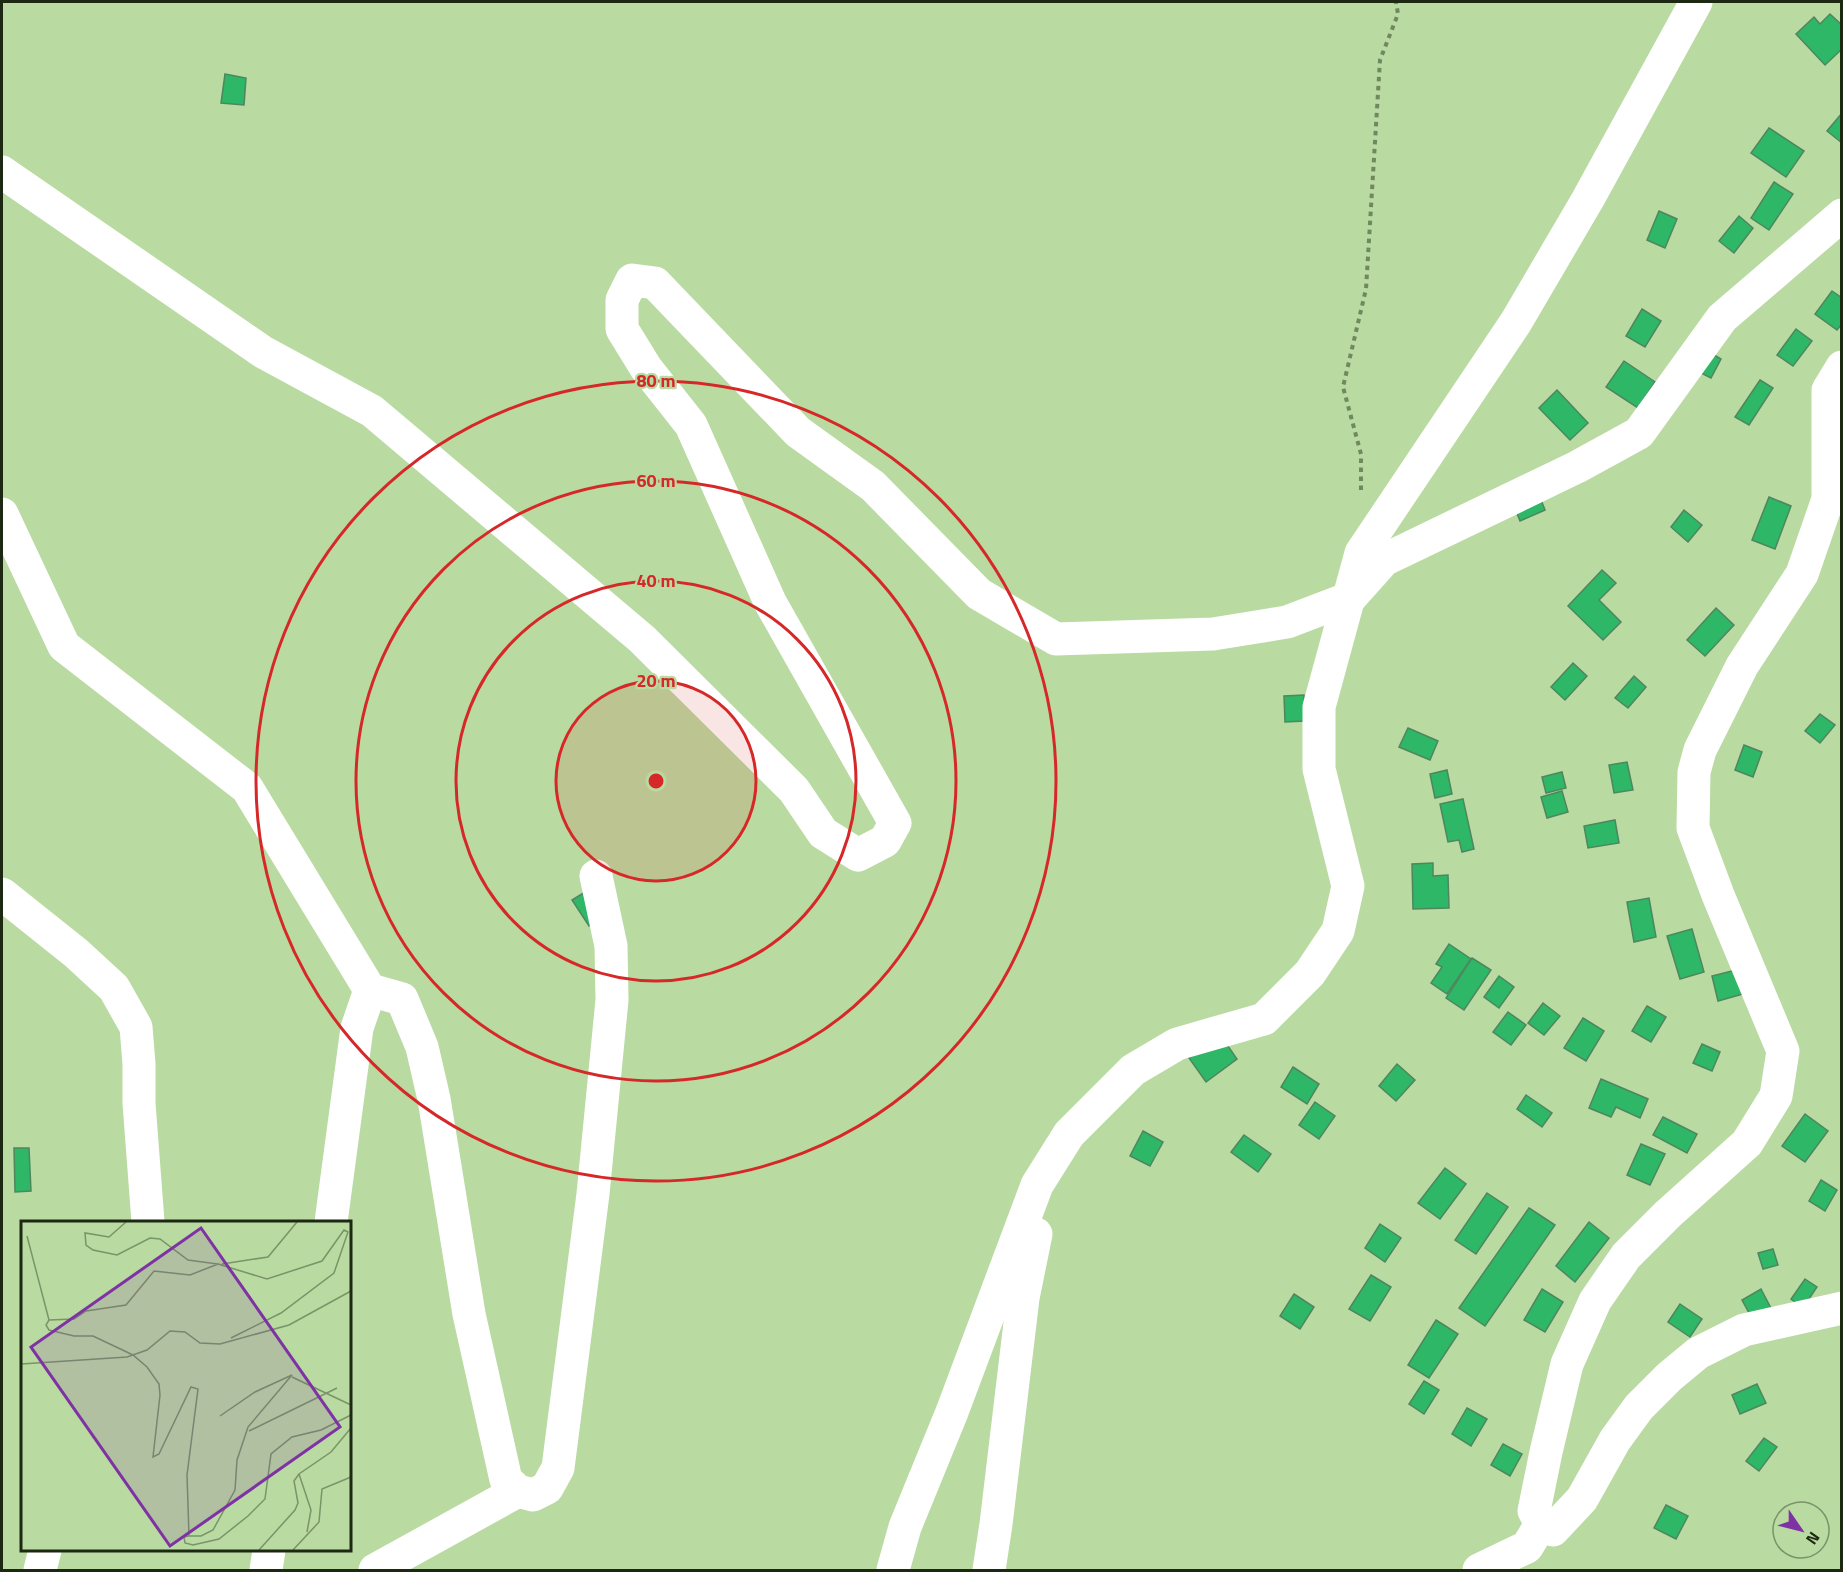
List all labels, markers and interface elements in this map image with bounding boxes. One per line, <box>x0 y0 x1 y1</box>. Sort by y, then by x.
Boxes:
text: 80 m <box>636 367 676 394</box>
text: 60 m <box>636 467 676 494</box>
text: 40 m <box>636 567 676 594</box>
text: 20 m <box>636 667 676 694</box>
centre of rings <box>646 771 666 791</box>
inset map <box>21 1221 351 1551</box>
north arrow <box>1771 1500 1831 1560</box>
text: N <box>1800 1527 1826 1550</box>

